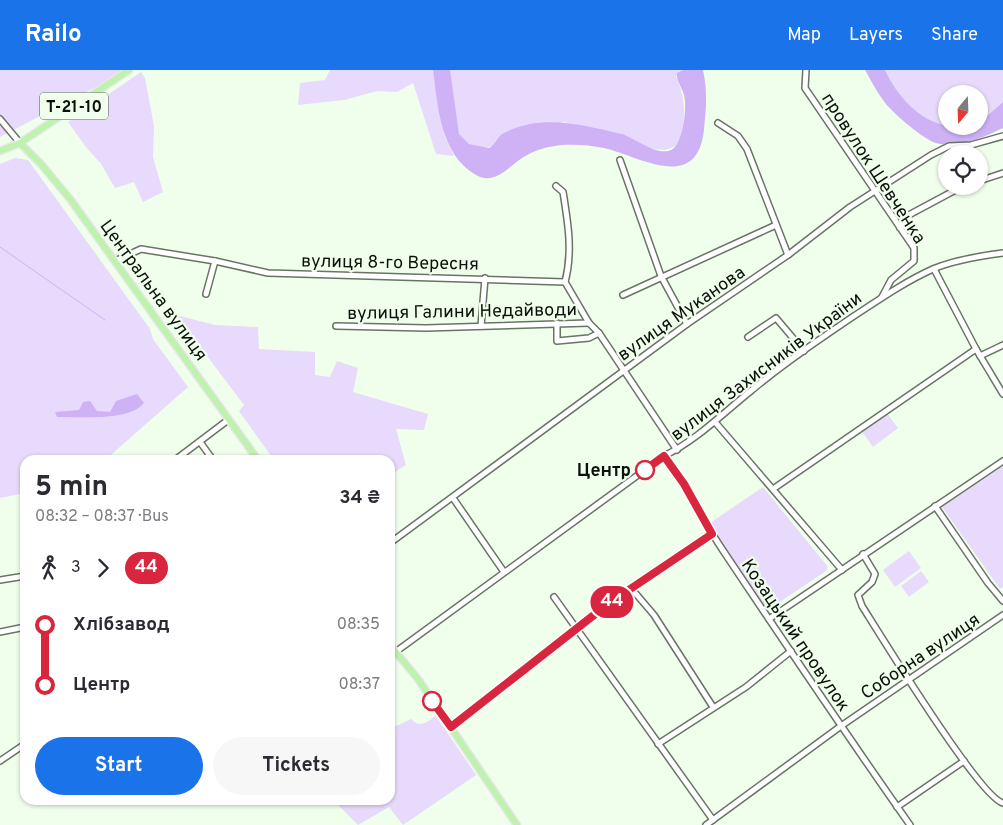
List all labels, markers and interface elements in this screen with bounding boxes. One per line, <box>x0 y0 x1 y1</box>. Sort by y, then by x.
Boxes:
text: Railo <box>25 20 82 50</box>
text: Map <box>787 24 821 47</box>
text: Layers <box>849 24 903 47</box>
text: Share <box>931 24 978 47</box>
north arrow <box>938 85 988 135</box>
map controls <box>938 85 988 195</box>
street label: провулок Шевченка <box>815 89 930 249</box>
road number: Т-21-10 <box>40 92 108 120</box>
button: locate <box>938 145 988 195</box>
street label: Центральна вулиця <box>94 216 212 366</box>
street label: вулиця 8-го Вересня <box>301 250 479 277</box>
street label: вулиця Муканова <box>614 262 750 367</box>
street label: вулиця Захисників України <box>667 288 867 447</box>
street label: вулиця Галини Недайводи <box>347 299 577 326</box>
place label: Центр <box>577 460 631 483</box>
marker: Центр <box>635 460 655 480</box>
text: 5 min <box>35 470 108 506</box>
text: 34 ₴ <box>339 486 380 510</box>
text: 08:32 – 08:37 · Bus <box>35 507 169 527</box>
icon: walk <box>35 554 63 582</box>
icon: forward <box>89 554 117 582</box>
street label: Козацький провулок <box>735 555 854 717</box>
text: 44 <box>135 556 158 579</box>
text: 3 <box>71 558 81 578</box>
line badge: 44 <box>590 586 634 618</box>
text: 44 <box>600 590 624 613</box>
street label: Соборна вулиця <box>857 609 985 706</box>
text: Хлібзавод <box>73 613 170 637</box>
text: 08:35 <box>337 615 380 635</box>
text: Центр <box>73 673 130 697</box>
text: 08:37 <box>339 675 380 695</box>
unlabelled marker <box>422 691 442 711</box>
button: Start <box>35 737 203 795</box>
button: Tickets <box>213 737 380 795</box>

